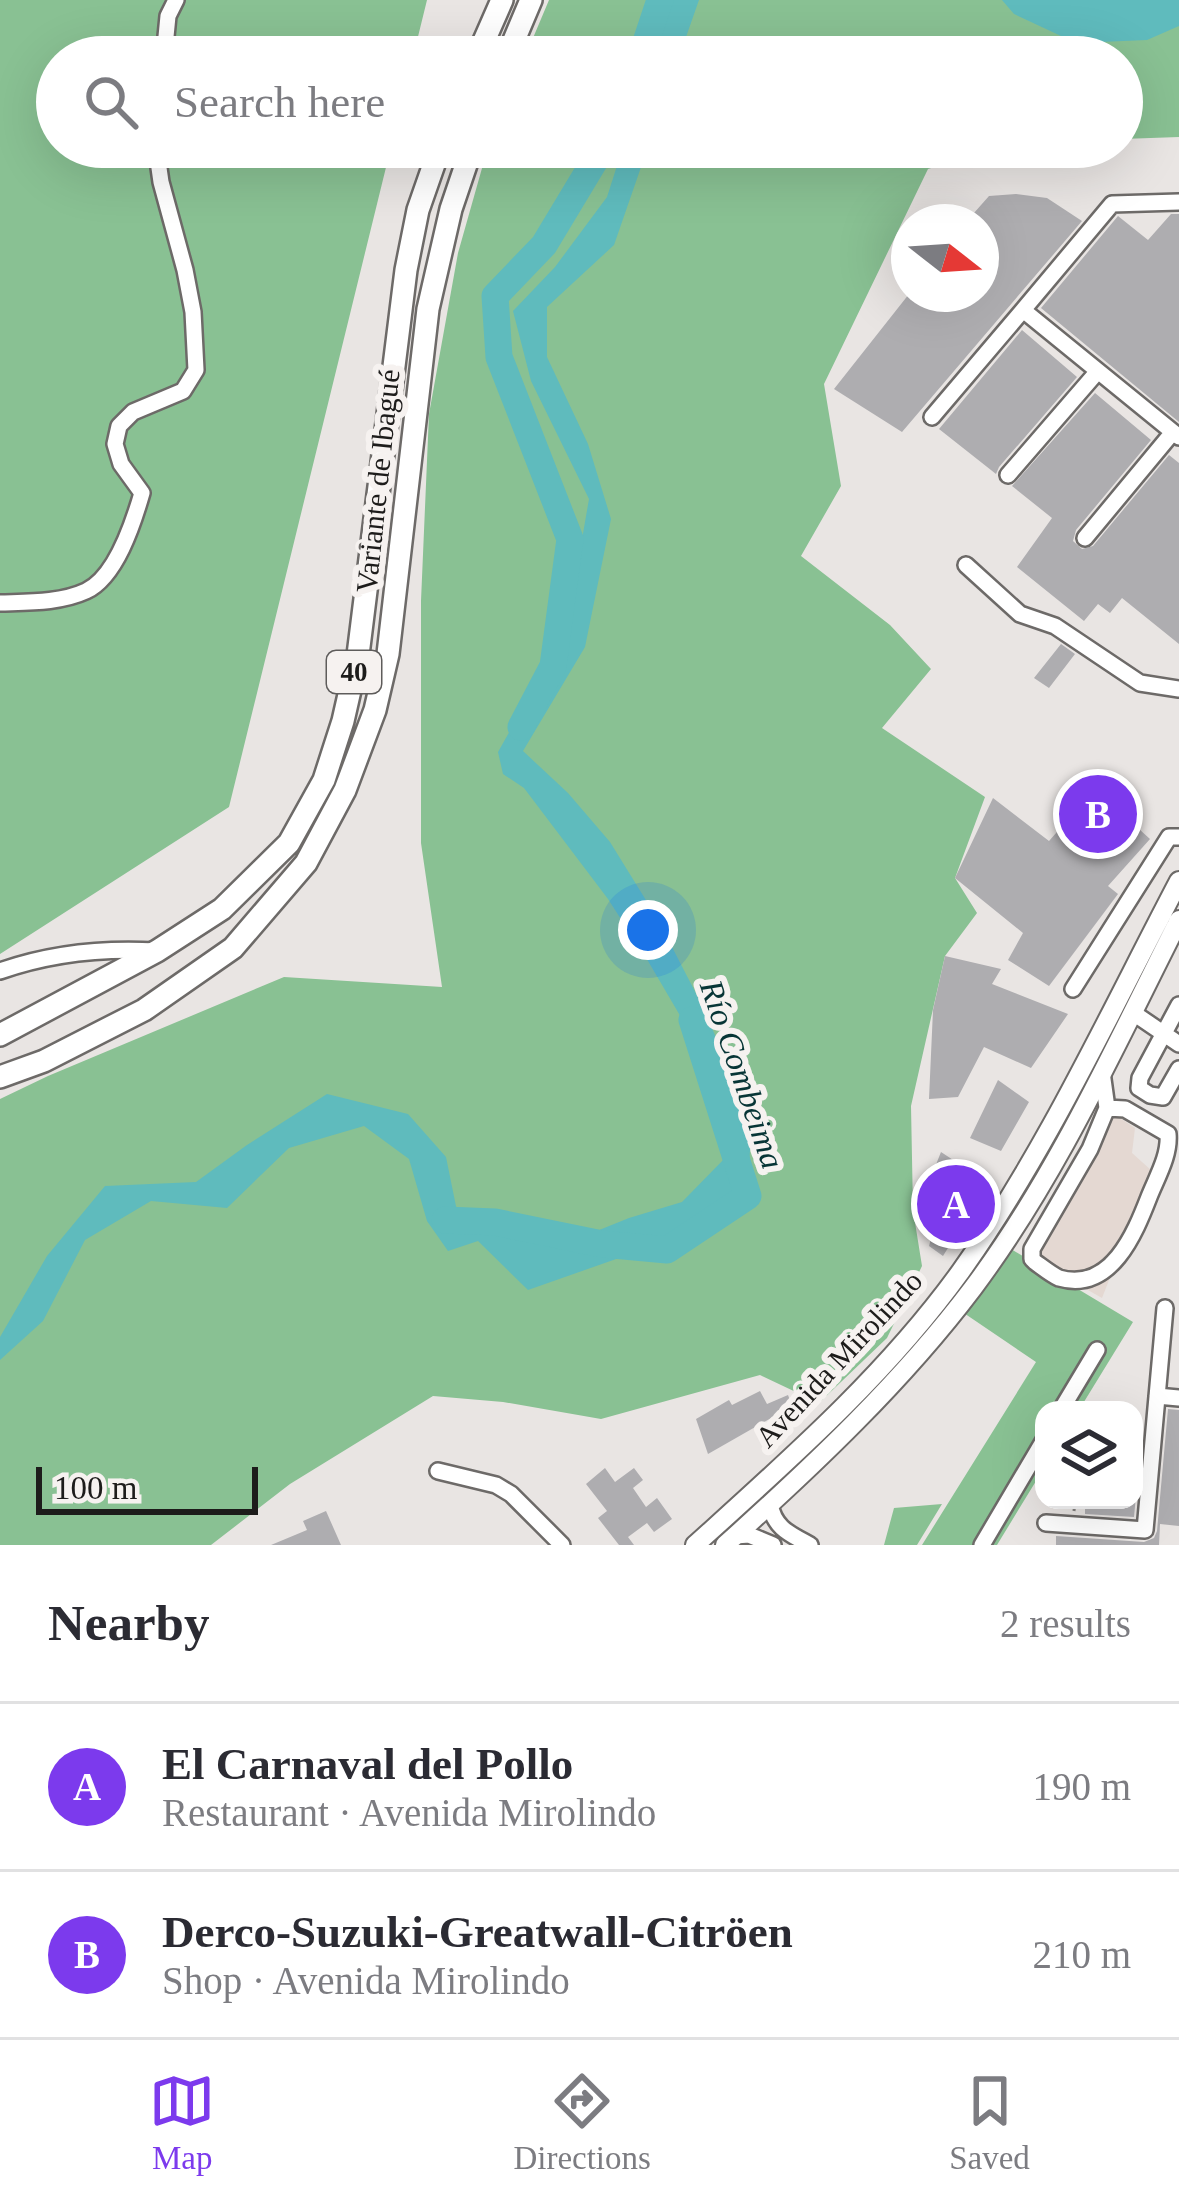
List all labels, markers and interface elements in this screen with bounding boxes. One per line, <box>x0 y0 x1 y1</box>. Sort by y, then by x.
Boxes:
search box <box>36 36 1143 168</box>
icon: search <box>78 69 144 135</box>
text: Search here <box>174 77 385 127</box>
north arrow <box>891 204 999 312</box>
street label: Variante de Ibagué <box>349 367 406 595</box>
road number: 40 <box>327 651 381 693</box>
pin: B <box>1059 769 1137 859</box>
your location <box>618 900 678 960</box>
water label: Río Combeima <box>693 974 791 1173</box>
pin: A <box>917 1159 995 1249</box>
street label: Avenida Mirolindo <box>749 1264 929 1453</box>
map controls <box>1035 1401 1143 1509</box>
button: layers <box>1035 1401 1143 1509</box>
scale bar <box>36 1461 258 1514</box>
text: 100 m <box>54 1470 137 1506</box>
text: Nearby <box>48 1595 209 1651</box>
text: 2 results <box>1000 1602 1131 1645</box>
text: El Carnaval del Pollo <box>162 1739 573 1789</box>
text: A <box>73 1765 101 1808</box>
text: 190 m <box>1032 1765 1131 1808</box>
text: Restaurant · Avenida Mirolindo <box>162 1791 656 1834</box>
text: Derco-Suzuki-Greatwall-Citröen <box>162 1907 793 1957</box>
text: B <box>74 1933 100 1976</box>
text: 210 m <box>1032 1933 1131 1976</box>
text: Shop · Avenida Mirolindo <box>162 1959 570 2002</box>
tab: Map <box>149 2068 215 2177</box>
tab: Directions <box>513 2068 651 2177</box>
tab: Saved <box>949 2068 1030 2177</box>

